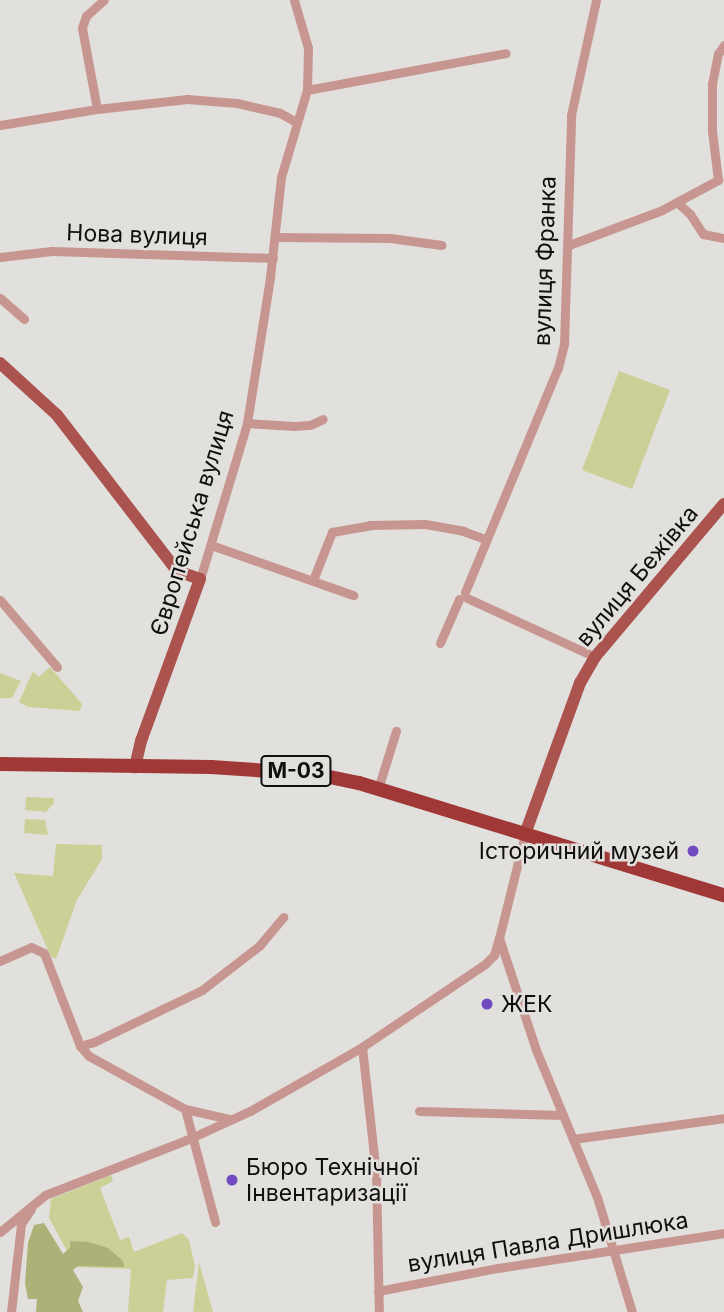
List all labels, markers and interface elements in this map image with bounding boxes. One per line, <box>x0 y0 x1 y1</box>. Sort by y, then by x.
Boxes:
street label: вулиця Франка <box>528 176 562 346</box>
street label: Нова вулиця <box>66 219 208 251</box>
street label: Європейська вулиця <box>145 407 239 639</box>
street label: вулиця Бежівка <box>570 500 704 652</box>
road number: М-03 <box>259 754 333 788</box>
place label: Історичний музей <box>479 837 679 865</box>
marker: Історичний музей <box>685 843 701 859</box>
place label: ЖЕК <box>501 990 552 1018</box>
marker: ЖЕК <box>479 996 495 1012</box>
place label: Бюро Технічної Інвентаризації <box>246 1153 419 1207</box>
marker: Бюро Технічної Інвентаризації <box>224 1172 240 1188</box>
street label: вулиця Павла Дришлюка <box>406 1206 690 1278</box>

